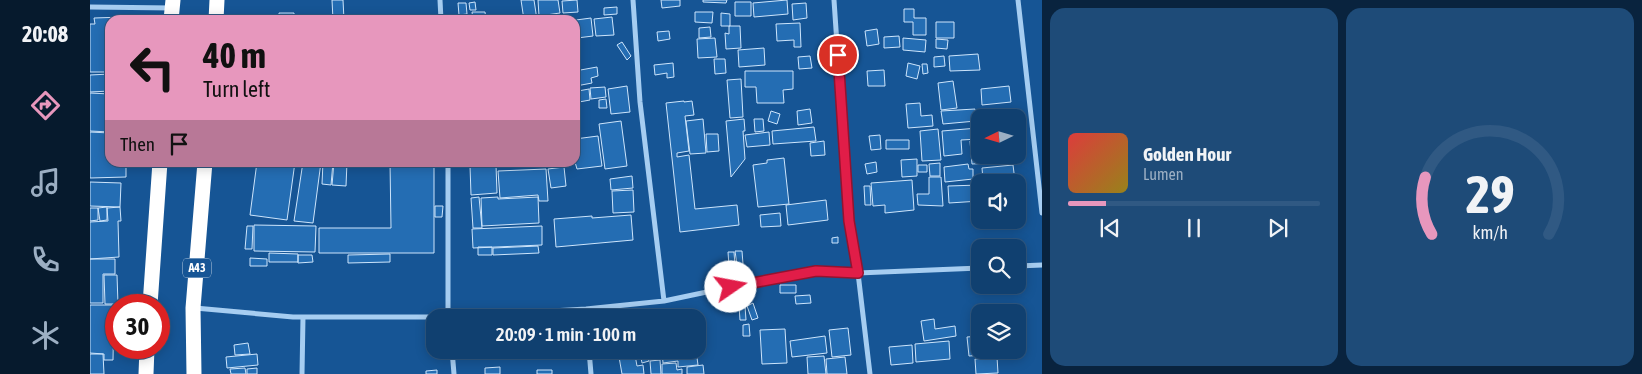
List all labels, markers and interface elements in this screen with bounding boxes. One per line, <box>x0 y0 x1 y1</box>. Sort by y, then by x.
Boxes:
text: 20:08 <box>22 21 68 47</box>
pin <box>817 34 859 76</box>
icon: left <box>120 35 185 100</box>
text: 40 m <box>203 35 266 75</box>
icon: arrive <box>824 41 852 69</box>
text: Turn left <box>203 76 270 102</box>
icon: directions <box>28 88 63 123</box>
north arrow <box>971 109 1026 164</box>
map controls <box>971 109 1026 359</box>
icon: arrive <box>165 130 193 158</box>
text: Then <box>120 133 155 155</box>
text: Golden Hour <box>1143 143 1231 165</box>
text: 29 <box>1466 164 1514 224</box>
icon: music <box>28 165 63 200</box>
text: Lumen <box>1143 165 1183 183</box>
button: sound <box>971 174 1026 229</box>
icon: previous <box>1096 214 1124 242</box>
icon: pause <box>1180 214 1208 242</box>
icon: next <box>1264 214 1292 242</box>
text: km/h <box>1472 222 1508 243</box>
button: search <box>971 239 1026 294</box>
icon: phone <box>28 242 63 277</box>
road number: A43 <box>183 258 211 278</box>
position arrow <box>704 260 756 312</box>
speed limit sign: 30 <box>105 294 170 359</box>
button: layers <box>971 304 1026 359</box>
icon: climate <box>28 318 63 353</box>
text: 20:09 · 1 min · 100 m <box>496 323 636 345</box>

